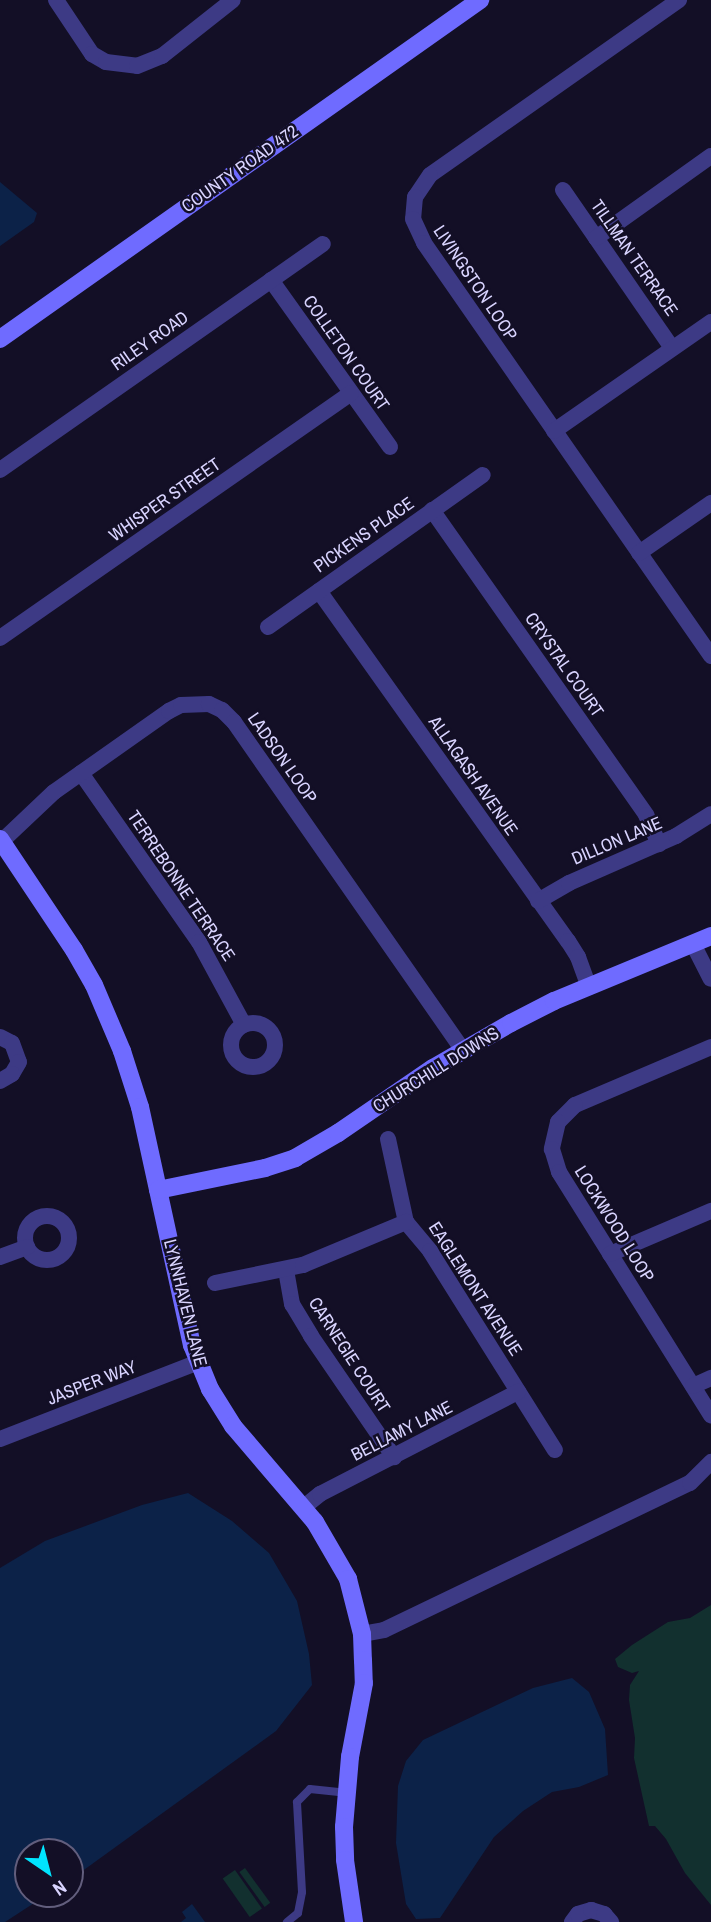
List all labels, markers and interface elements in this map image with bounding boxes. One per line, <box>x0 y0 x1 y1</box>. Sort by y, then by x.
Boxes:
street label: COUNTY ROAD 472 <box>177 121 303 217</box>
street label: TILLMAN TERRACE <box>586 196 682 320</box>
street label: LIVINGSTON LOOP <box>429 221 521 345</box>
street label: COLLETON COURT <box>298 291 394 415</box>
street label: RILEY ROAD <box>107 307 193 375</box>
street label: WHISPER STREET <box>105 454 225 546</box>
street label: PICKENS PLACE <box>310 493 418 577</box>
street label: CRYSTAL COURT <box>520 608 608 722</box>
street label: LADSON LOOP <box>243 708 321 808</box>
street label: ALLAGASH AVENUE <box>424 712 522 840</box>
street label: TERREBONNE TERRACE <box>123 807 239 965</box>
street label: DILLON LANE <box>569 812 665 870</box>
street label: CHURCHILL DOWNS <box>369 1022 503 1118</box>
street label: LOCKWOOD LOOP <box>570 1162 658 1286</box>
street label: EAGLEMONT AVENUE <box>423 1218 527 1360</box>
street label: LYNNHAVEN LANE <box>159 1237 211 1369</box>
street label: CARNEGIE COURT <box>304 1293 394 1417</box>
street label: JASPER WAY <box>44 1356 140 1410</box>
street label: BELLAMY LANE <box>348 1396 456 1466</box>
north arrow <box>14 1838 84 1908</box>
text: N <box>48 1875 72 1902</box>

